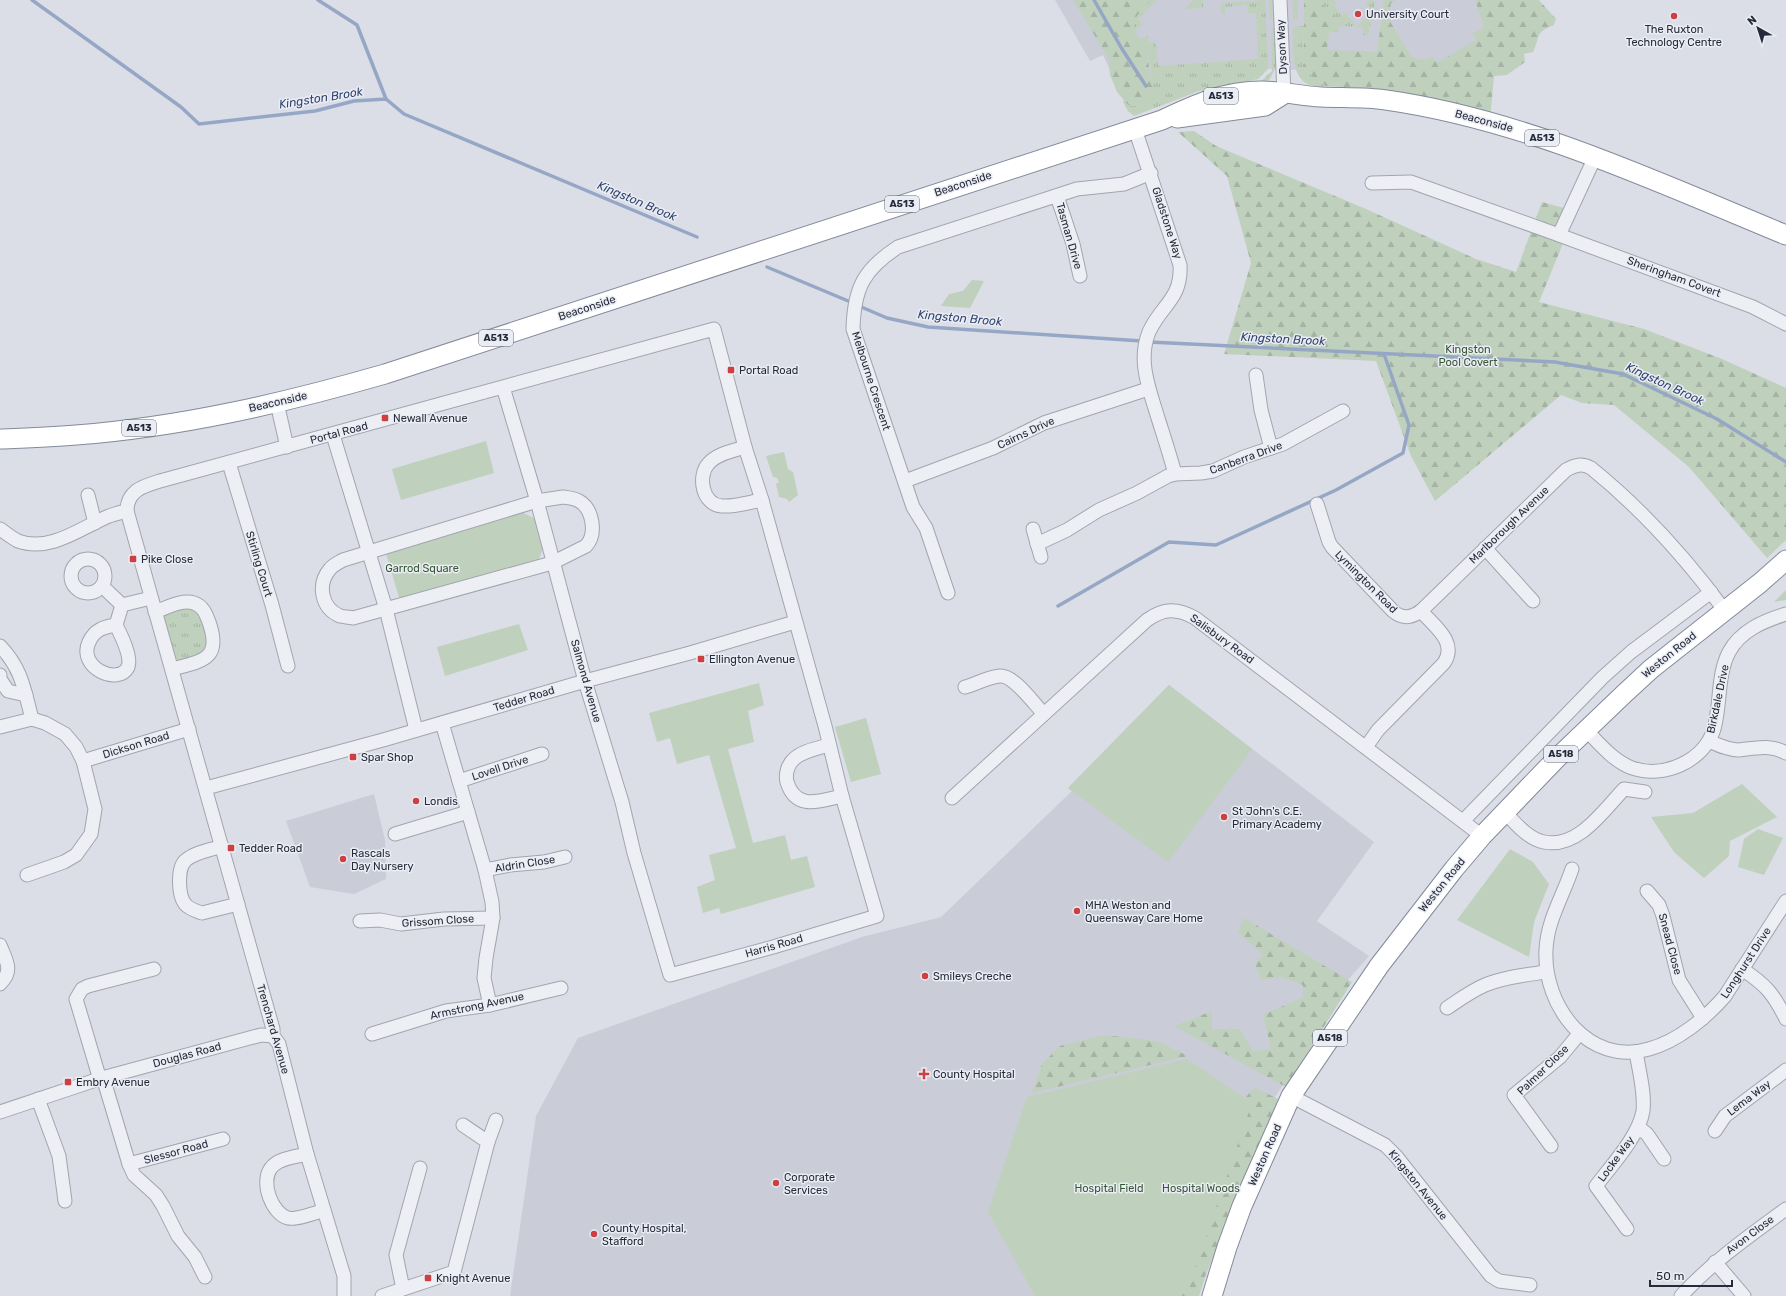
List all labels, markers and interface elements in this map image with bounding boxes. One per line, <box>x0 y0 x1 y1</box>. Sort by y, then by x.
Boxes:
place label: University Court <box>1366 8 1450 21</box>
north arrow <box>1738 8 1778 48</box>
marker: University Court <box>1353 9 1363 19</box>
marker: The Ruxton Technology Centre <box>1669 11 1679 21</box>
text: N <box>1745 13 1759 28</box>
street label: Dyson Way <box>1274 19 1290 75</box>
place label: The Ruxton Technology Centre <box>1626 23 1722 49</box>
water label: Kingston Brook <box>278 84 365 112</box>
road number: A513 <box>1204 88 1238 104</box>
street label: Beaconside <box>1454 107 1514 135</box>
road number: A513 <box>1525 130 1559 146</box>
street label: Beaconside <box>933 169 993 199</box>
water label: Kingston Brook <box>595 178 679 224</box>
street label: Gladstone Way <box>1149 185 1185 261</box>
road number: A513 <box>885 196 919 212</box>
street label: Tasman Drive <box>1053 201 1085 271</box>
street label: Sheringham Covert <box>1625 254 1723 300</box>
street label: Beaconside <box>557 293 617 323</box>
water label: Kingston Brook <box>917 307 1004 329</box>
road number: A513 <box>479 330 513 346</box>
street label: Melbourne Crescent <box>849 330 893 433</box>
water label: Kingston Brook <box>1240 330 1326 348</box>
park label: Kingston Pool Covert <box>1439 343 1498 369</box>
water label: Kingston Brook <box>1624 360 1707 409</box>
place label: Portal Road <box>739 364 798 377</box>
marker: Portal Road <box>726 365 736 375</box>
street label: Beaconside <box>247 389 309 415</box>
place label: Newall Avenue <box>393 412 468 425</box>
marker: Newall Avenue <box>380 413 390 423</box>
street label: Cairns Drive <box>995 414 1057 452</box>
street label: Portal Road <box>309 419 369 447</box>
road number: A513 <box>122 420 156 436</box>
street label: Canberra Drive <box>1208 439 1284 477</box>
street label: Marlborough Avenue <box>1466 484 1552 566</box>
street label: Stirling Court <box>243 530 275 599</box>
street label: Lymington Road <box>1332 548 1400 616</box>
place label: Pike Close <box>141 553 193 566</box>
marker: Pike Close <box>128 554 138 564</box>
park label: Garrod Square <box>385 562 459 575</box>
street label: Salisbury Road <box>1188 611 1256 667</box>
street label: Weston Road <box>1639 629 1699 681</box>
street label: Salmond Avenue <box>568 638 604 724</box>
place label: Ellington Avenue <box>709 653 795 666</box>
marker: Ellington Avenue <box>696 654 706 664</box>
street label: Birkdale Drive <box>1704 663 1732 735</box>
street label: Tedder Road <box>492 684 556 714</box>
street label: Dickson Road <box>101 729 171 761</box>
road number: A518 <box>1544 746 1578 762</box>
place label: Spar Shop <box>361 751 414 764</box>
marker: Spar Shop <box>348 752 358 762</box>
street label: Lovell Drive <box>470 753 530 783</box>
place label: Londis <box>424 795 458 808</box>
marker: Londis <box>411 796 421 806</box>
place label: St John's C.E. Primary Academy <box>1232 805 1322 831</box>
marker: St John's C.E. Primary Academy <box>1219 812 1229 822</box>
place label: Tedder Road <box>239 842 302 855</box>
marker: Tedder Road <box>226 843 236 853</box>
place label: Rascals Day Nursery <box>351 847 413 873</box>
street label: Aldrin Close <box>494 853 556 875</box>
marker: Rascals Day Nursery <box>338 854 348 864</box>
street label: Weston Road <box>1416 855 1468 915</box>
place label: MHA Weston and Queensway Care Home <box>1085 899 1203 925</box>
marker: MHA Weston and Queensway Care Home <box>1072 906 1082 916</box>
street label: Grissom Close <box>401 912 475 930</box>
street label: Snead Close <box>1656 912 1684 976</box>
street label: Longhurst Drive <box>1718 925 1774 1001</box>
street label: Harris Road <box>744 932 804 960</box>
place label: Smileys Creche <box>933 970 1012 983</box>
marker: Smileys Creche <box>920 971 930 981</box>
street label: Trenchard Avenue <box>254 983 292 1075</box>
street label: Armstrong Avenue <box>429 990 525 1022</box>
road number: A518 <box>1313 1030 1347 1046</box>
street label: Douglas Road <box>151 1040 223 1070</box>
street label: Palmer Close <box>1515 1042 1571 1098</box>
marker: County Hospital <box>918 1068 930 1080</box>
place label: County Hospital <box>933 1068 1015 1081</box>
place label: Embry Avenue <box>76 1076 150 1089</box>
marker: Embry Avenue <box>63 1077 73 1087</box>
street label: Lema Way <box>1725 1077 1773 1119</box>
street label: Weston Road <box>1246 1122 1284 1188</box>
street label: Locke Way <box>1595 1134 1637 1184</box>
street label: Slessor Road <box>142 1137 210 1167</box>
street label: Kingston Avenue <box>1386 1147 1450 1223</box>
place label: Corporate Services <box>784 1171 835 1197</box>
marker: Corporate Services <box>771 1178 781 1188</box>
park label: Hospital Field <box>1074 1182 1144 1195</box>
park label: Hospital Woods <box>1162 1182 1240 1195</box>
street label: Avon Close <box>1723 1213 1777 1257</box>
place label: County Hospital, Stafford <box>602 1222 687 1248</box>
marker: County Hospital, Stafford <box>589 1229 599 1239</box>
scale bar <box>1650 1262 1732 1288</box>
text: 50 m <box>1656 1269 1684 1283</box>
place label: Knight Avenue <box>436 1272 510 1285</box>
marker: Knight Avenue <box>423 1273 433 1283</box>

